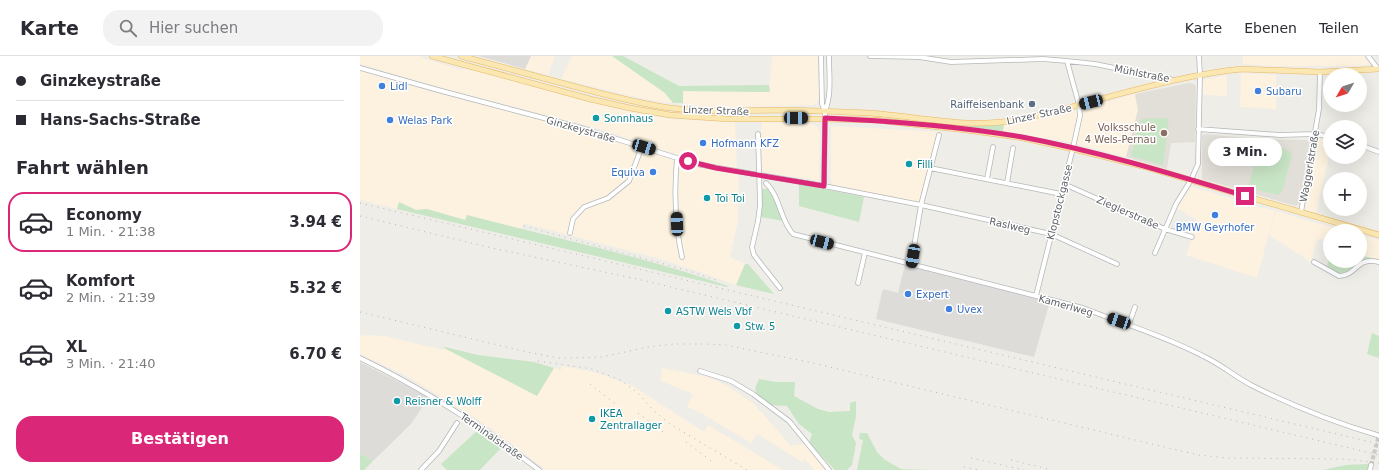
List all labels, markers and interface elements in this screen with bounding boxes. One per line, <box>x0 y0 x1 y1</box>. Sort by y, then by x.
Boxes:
search box <box>103 10 383 46</box>
text: Karte <box>20 17 79 39</box>
icon: search <box>117 17 139 39</box>
text: Hier suchen <box>149 19 238 37</box>
text: Karte <box>1185 20 1222 36</box>
text: Ebenen <box>1244 20 1297 36</box>
text: Teilen <box>1319 20 1359 36</box>
street label: Mühlstraße <box>1113 63 1170 84</box>
north arrow <box>1323 68 1367 112</box>
map controls <box>1323 68 1367 268</box>
text: Ginzkeystraße <box>40 72 161 90</box>
marker: Lidl <box>377 81 387 91</box>
place label: Lidl <box>390 81 407 92</box>
marker: Subaru <box>1253 86 1263 96</box>
place label: Subaru <box>1266 86 1302 97</box>
car <box>1078 93 1104 111</box>
place label: Raiffeisenbank <box>950 99 1024 110</box>
marker: Raiffeisenbank <box>1027 99 1037 109</box>
street label: Linzer Straße <box>1006 102 1073 127</box>
street label: Linzer Straße <box>683 104 749 117</box>
text: Hans-Sachs-Straße <box>40 111 201 129</box>
car <box>784 112 808 124</box>
marker: Sonnhaus <box>591 113 601 123</box>
place label: Sonnhaus <box>604 113 653 124</box>
street label: Ginzkeystraße <box>545 114 617 145</box>
marker: Welas Park <box>385 115 395 125</box>
place label: Welas Park <box>398 115 453 126</box>
button: layers <box>1323 120 1367 164</box>
place label: Volksschule 4 Wels-Pernau <box>1085 122 1156 145</box>
marker: Volksschule 4 Wels-Pernau <box>1159 128 1169 138</box>
street label: Waggerlstraße <box>1298 129 1321 203</box>
car <box>631 138 657 156</box>
marker: Hofmann KFZ <box>698 138 708 148</box>
place label: Hofmann KFZ <box>711 138 779 149</box>
callout: 3 Min. <box>1208 138 1282 166</box>
text: 3 Min. <box>1222 144 1268 159</box>
route start <box>679 152 697 170</box>
text: Fahrt wählen <box>16 157 149 178</box>
marker: Filli <box>904 159 914 169</box>
place label: Filli <box>917 159 933 170</box>
street label: Klopstockgasse <box>1045 163 1074 241</box>
place label: Equiva <box>611 167 645 178</box>
marker: Equiva <box>648 167 658 177</box>
button: + <box>1323 172 1367 216</box>
route end <box>1236 187 1254 205</box>
marker: Toi Toi <box>702 193 712 203</box>
place label: Toi Toi <box>714 193 745 204</box>
street label: Zieglerstraße <box>1095 194 1161 231</box>
icon: car <box>18 204 54 240</box>
text: Economy <box>66 206 142 224</box>
marker: BMW Geyrhofer <box>1210 210 1220 220</box>
car <box>671 212 683 236</box>
text: 3.94 € <box>289 213 342 231</box>
street label: Raslweg <box>988 215 1031 236</box>
place label: BMW Geyrhofer <box>1176 222 1255 233</box>
text: 1 Min. · 21:38 <box>66 224 155 239</box>
button: − <box>1323 224 1367 268</box>
car <box>809 233 835 251</box>
car <box>905 243 921 269</box>
icon: car <box>18 270 54 306</box>
text: Komfort <box>66 272 135 290</box>
text: 5.32 € <box>289 279 342 297</box>
marker: Expert <box>903 289 913 299</box>
place label: Expert <box>916 289 949 300</box>
text: 2 Min. · 21:39 <box>66 290 155 305</box>
street label: Kamerlweg <box>1037 292 1094 318</box>
marker: Uvex <box>944 304 954 314</box>
place label: Uvex <box>957 304 982 315</box>
marker: ASTW Wels Vbf <box>663 306 673 316</box>
place label: ASTW Wels Vbf <box>676 306 752 317</box>
car <box>1106 311 1132 331</box>
marker: Stw. 5 <box>732 321 742 331</box>
place label: Stw. 5 <box>745 321 775 332</box>
icon: car <box>18 336 54 372</box>
text: XL <box>66 338 87 356</box>
text: 6.70 € <box>289 345 342 363</box>
text: 3 Min. · 21:40 <box>66 356 155 371</box>
marker: Reisner & Wolff <box>392 396 402 406</box>
place label: Reisner & Wolff <box>405 396 483 407</box>
place label: IKEA Zentrallager <box>600 408 663 431</box>
street label: Terminalstraße <box>457 410 525 462</box>
marker: IKEA Zentrallager <box>587 414 597 424</box>
button: Bestätigen <box>16 416 344 462</box>

